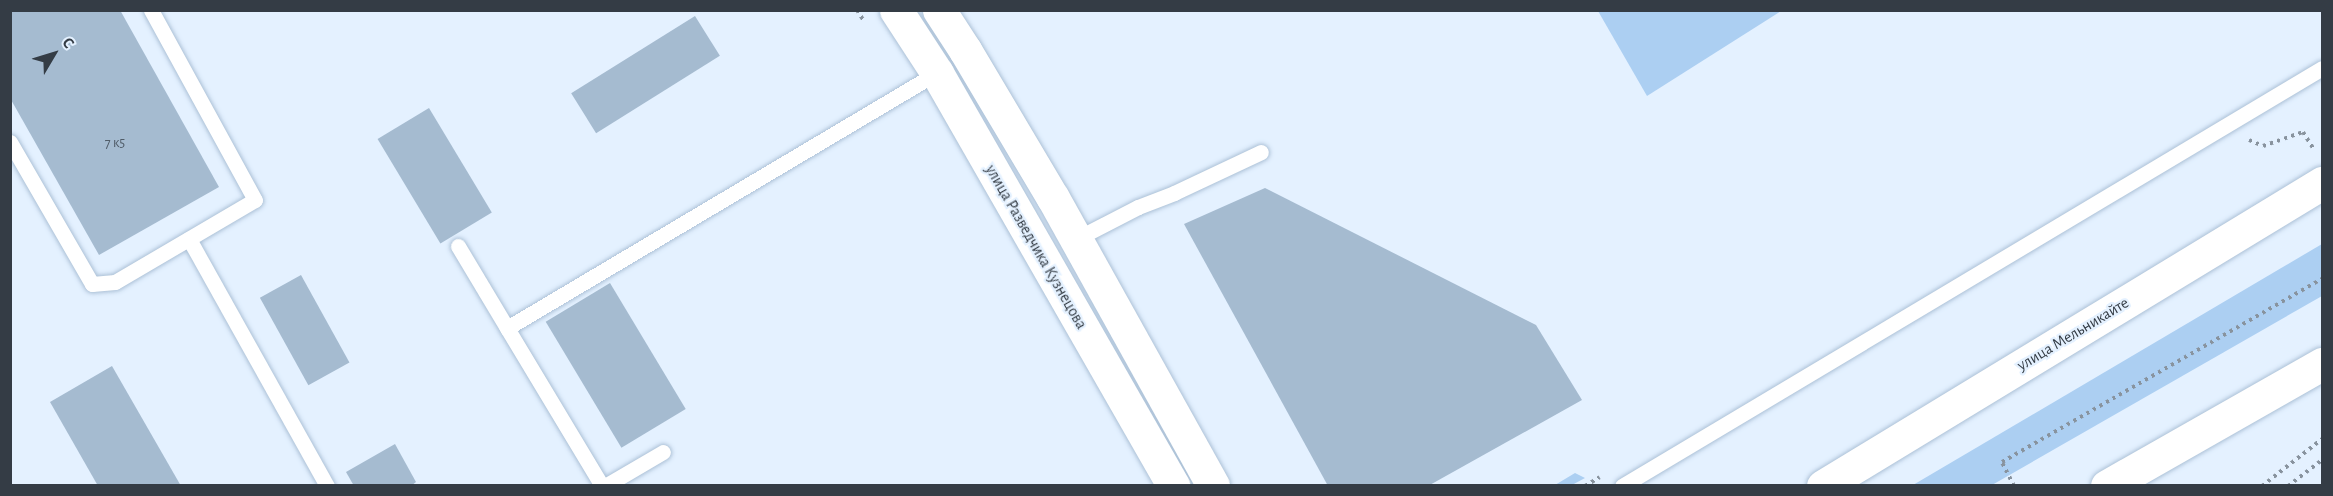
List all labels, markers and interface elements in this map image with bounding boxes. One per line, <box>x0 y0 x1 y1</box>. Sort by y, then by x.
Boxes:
north arrow <box>24 24 84 84</box>
text: С <box>59 34 77 51</box>
house number: 7 к5 <box>105 135 125 151</box>
street label: улица Разведчика Кузнецова <box>981 161 1091 333</box>
street label: улица Мельникайте <box>2014 293 2132 375</box>

